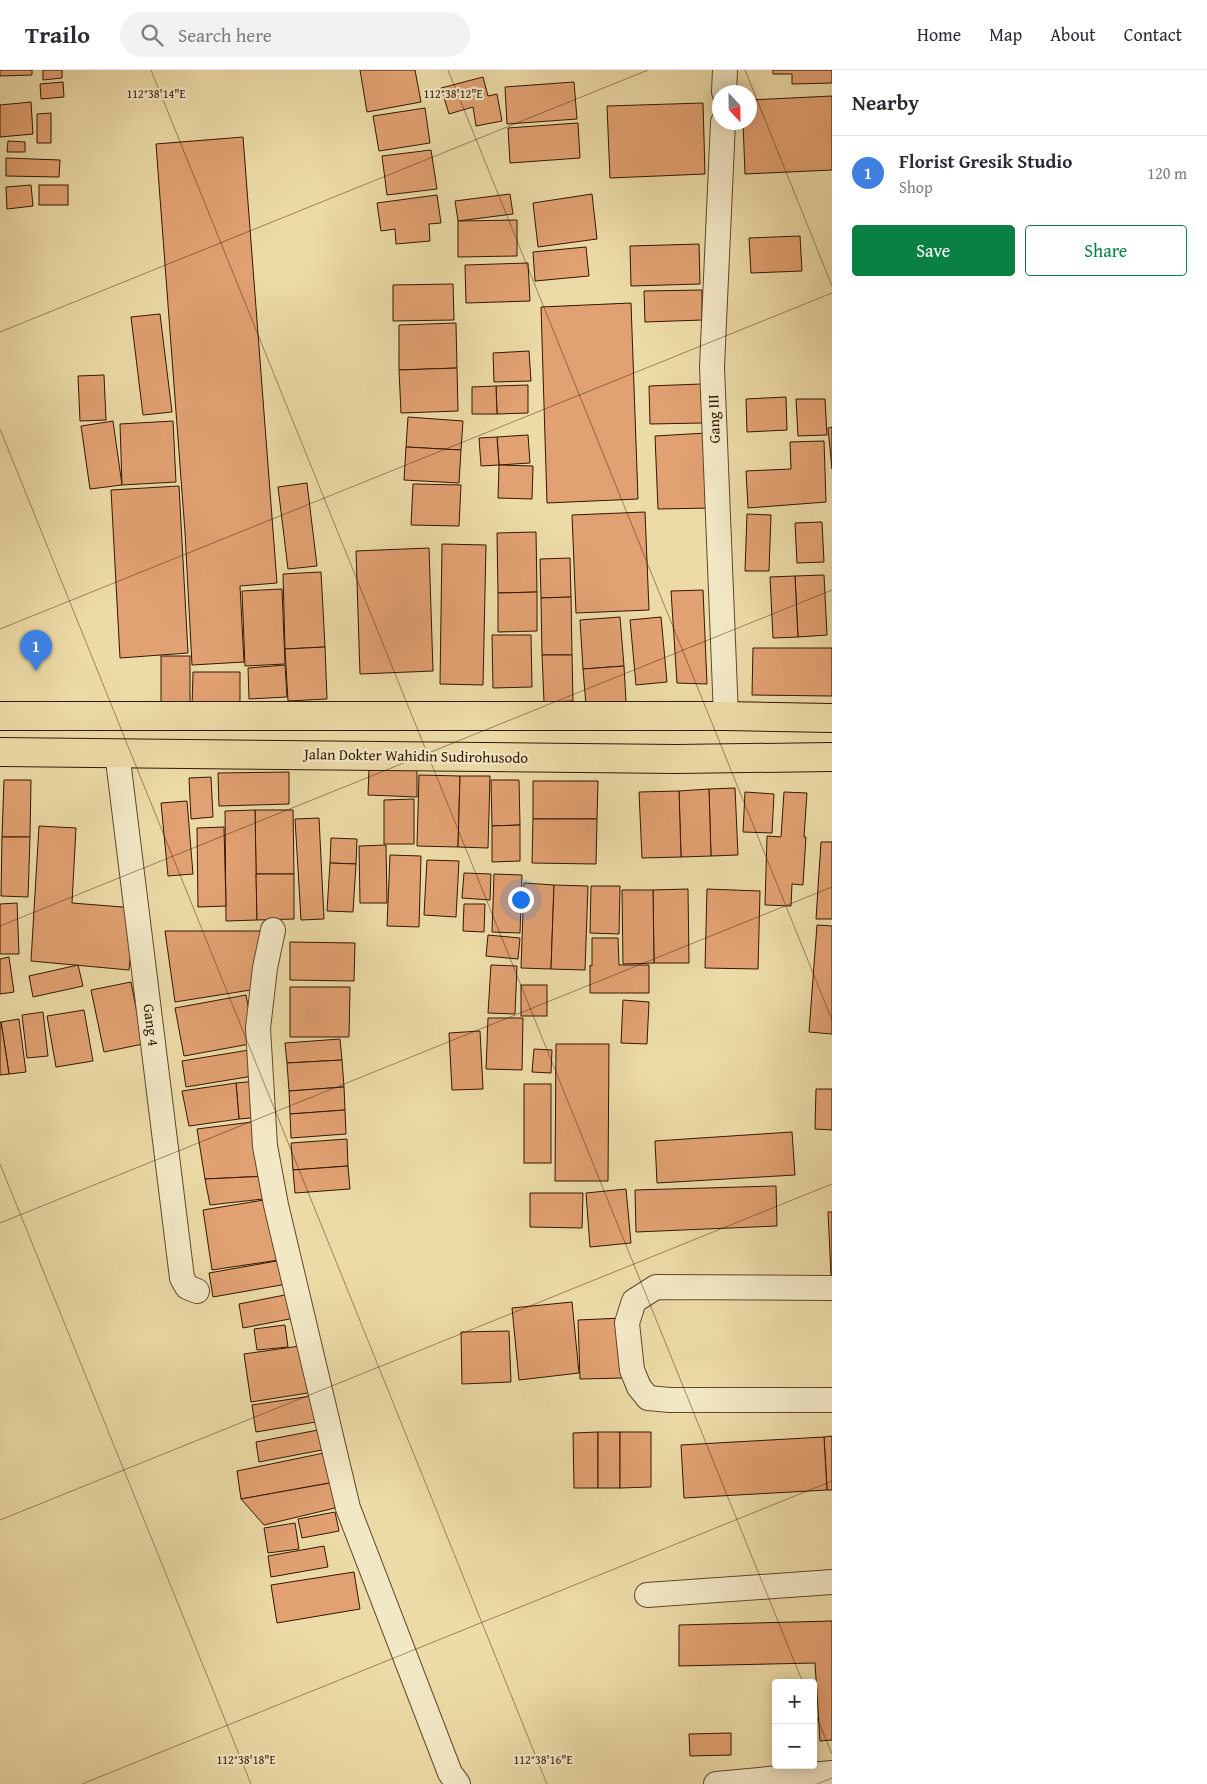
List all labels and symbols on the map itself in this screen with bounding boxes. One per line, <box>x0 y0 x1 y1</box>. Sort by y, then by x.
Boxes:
text: 112°38'14"E <box>126 85 186 102</box>
text: 112°38'12"E <box>423 85 483 102</box>
north arrow <box>712 85 757 130</box>
street label: Gang III <box>702 394 725 444</box>
pin: 1 <box>20 630 52 671</box>
street label: Jalan Dokter Wahidin Sudirohusodo <box>302 743 528 768</box>
your location <box>508 887 534 913</box>
street label: Gang 4 <box>138 1003 164 1047</box>
text: 112°38'18"E <box>216 1751 276 1768</box>
text: 112°38'16"E <box>513 1751 573 1768</box>

